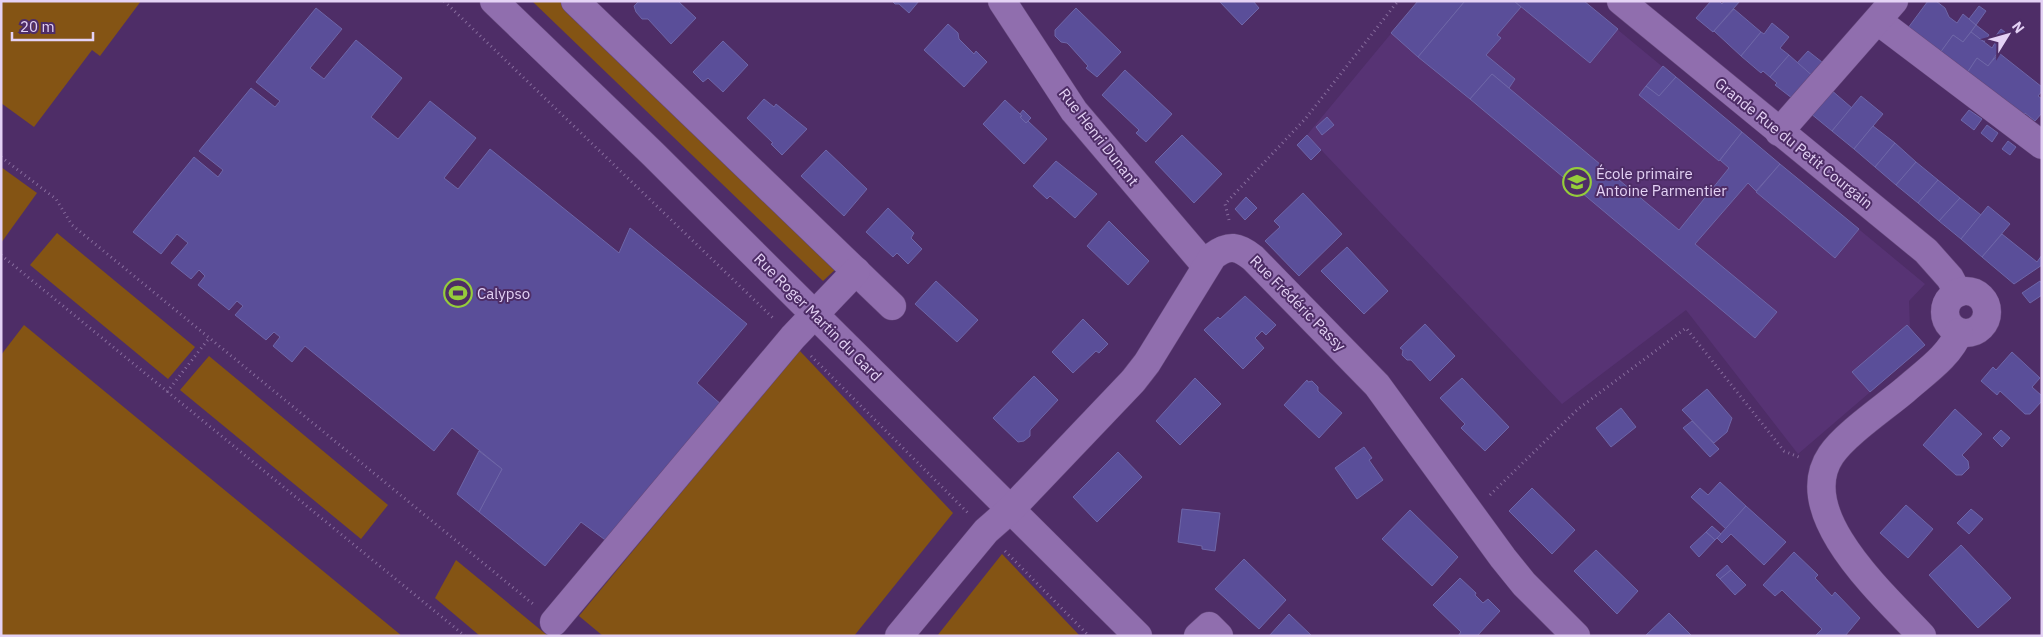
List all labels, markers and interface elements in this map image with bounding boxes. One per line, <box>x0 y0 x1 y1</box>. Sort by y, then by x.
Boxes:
scale bar <box>12 10 94 42</box>
north arrow <box>1983 10 2033 60</box>
text: 20 m <box>20 17 55 36</box>
text: N <box>2008 18 2029 37</box>
street label: Grande Rue du Petit Courgain <box>1711 73 1877 213</box>
street label: Rue Henri Dunant <box>1055 84 1143 190</box>
place label: École primaire Antoine Parmentier <box>1596 164 1727 200</box>
school or university icon: École primaire Antoine Parmentier <box>1562 167 1592 197</box>
street label: Rue Roger Martin du Gard <box>750 249 886 385</box>
street label: Rue Frédéric Passy <box>1246 251 1350 355</box>
sports icon: Calypso <box>443 278 473 308</box>
place label: Calypso <box>477 284 530 303</box>

